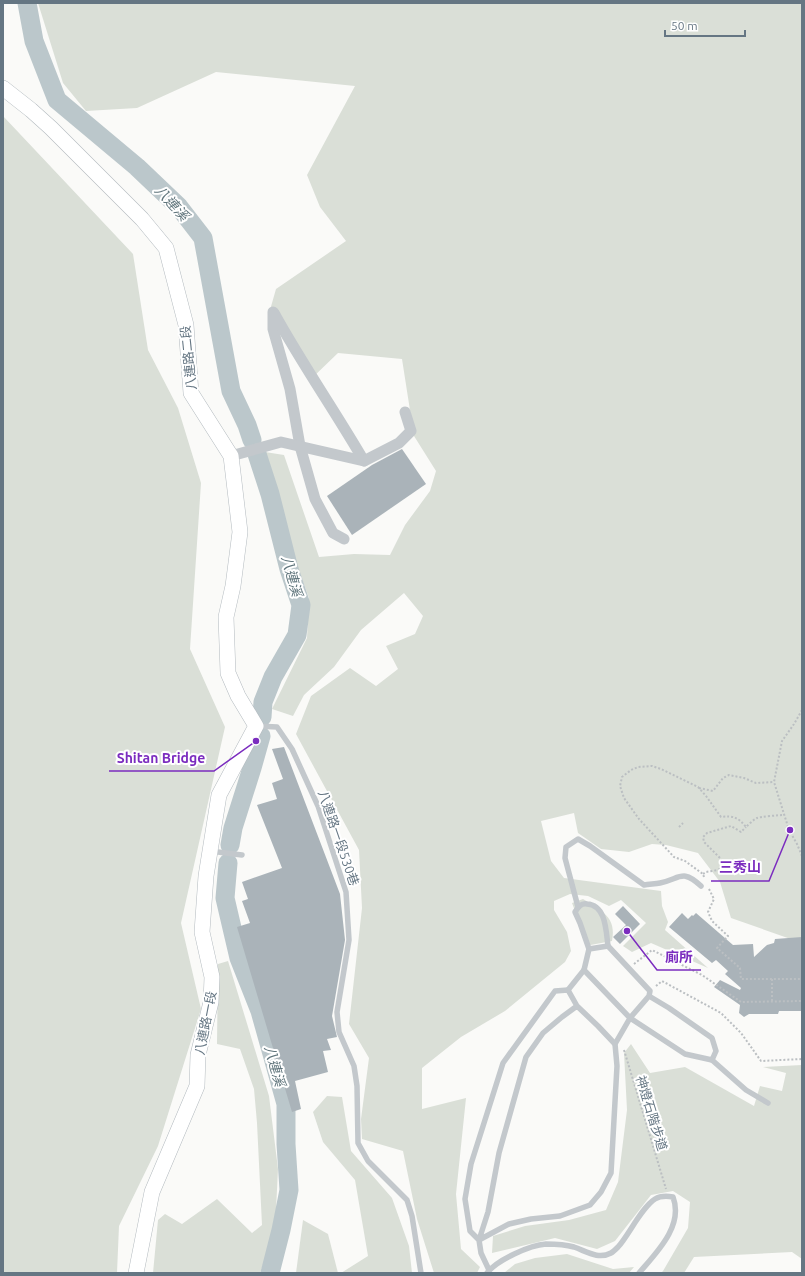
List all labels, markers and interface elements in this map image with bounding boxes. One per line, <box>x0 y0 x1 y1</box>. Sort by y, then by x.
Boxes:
scale bar <box>665 12 745 38</box>
text: 50 m <box>671 19 698 32</box>
water label: 八連溪 <box>152 182 194 225</box>
street label: 八連路二段 <box>178 325 198 391</box>
water label: 八連溪 <box>279 554 306 600</box>
callout: Shitan Bridge <box>109 745 214 771</box>
text: Shitan Bridge <box>117 750 205 766</box>
street label: 八連路一段530巷 <box>316 788 362 888</box>
callout: 三秀山 <box>711 855 769 881</box>
text: 三秀山 <box>719 859 761 875</box>
callout: 廁所 <box>657 944 701 970</box>
text: 廁所 <box>665 949 693 965</box>
street label: 八連路一段 <box>192 990 218 1056</box>
water label: 八連溪 <box>262 1044 289 1090</box>
street label: 神燈石階步道 <box>634 1074 670 1152</box>

